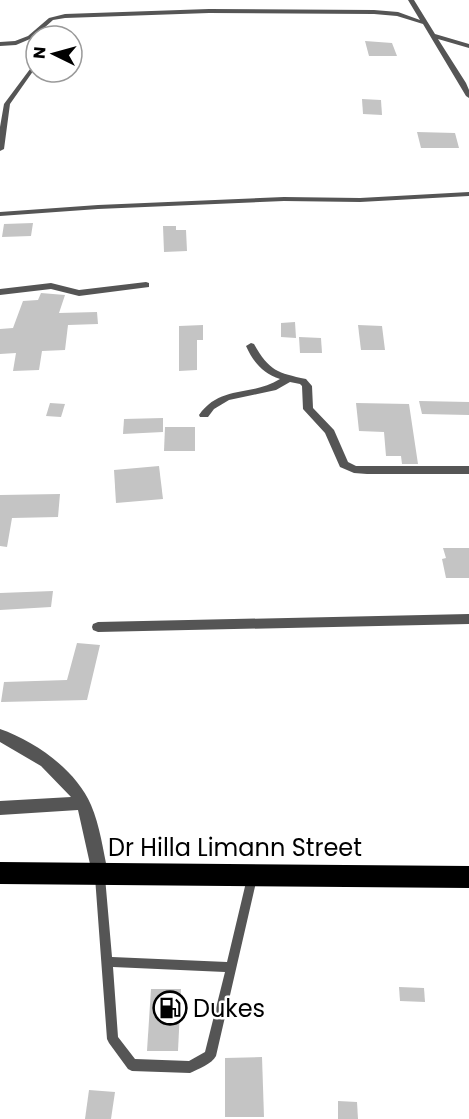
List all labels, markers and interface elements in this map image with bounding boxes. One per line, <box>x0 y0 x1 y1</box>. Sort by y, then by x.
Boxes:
north arrow <box>24 24 84 84</box>
text: N <box>28 46 52 60</box>
street label: Dr Hilla Limann Street <box>108 831 362 864</box>
fuel station icon: Dukes <box>152 990 188 1026</box>
place label: Dukes <box>193 992 265 1025</box>

